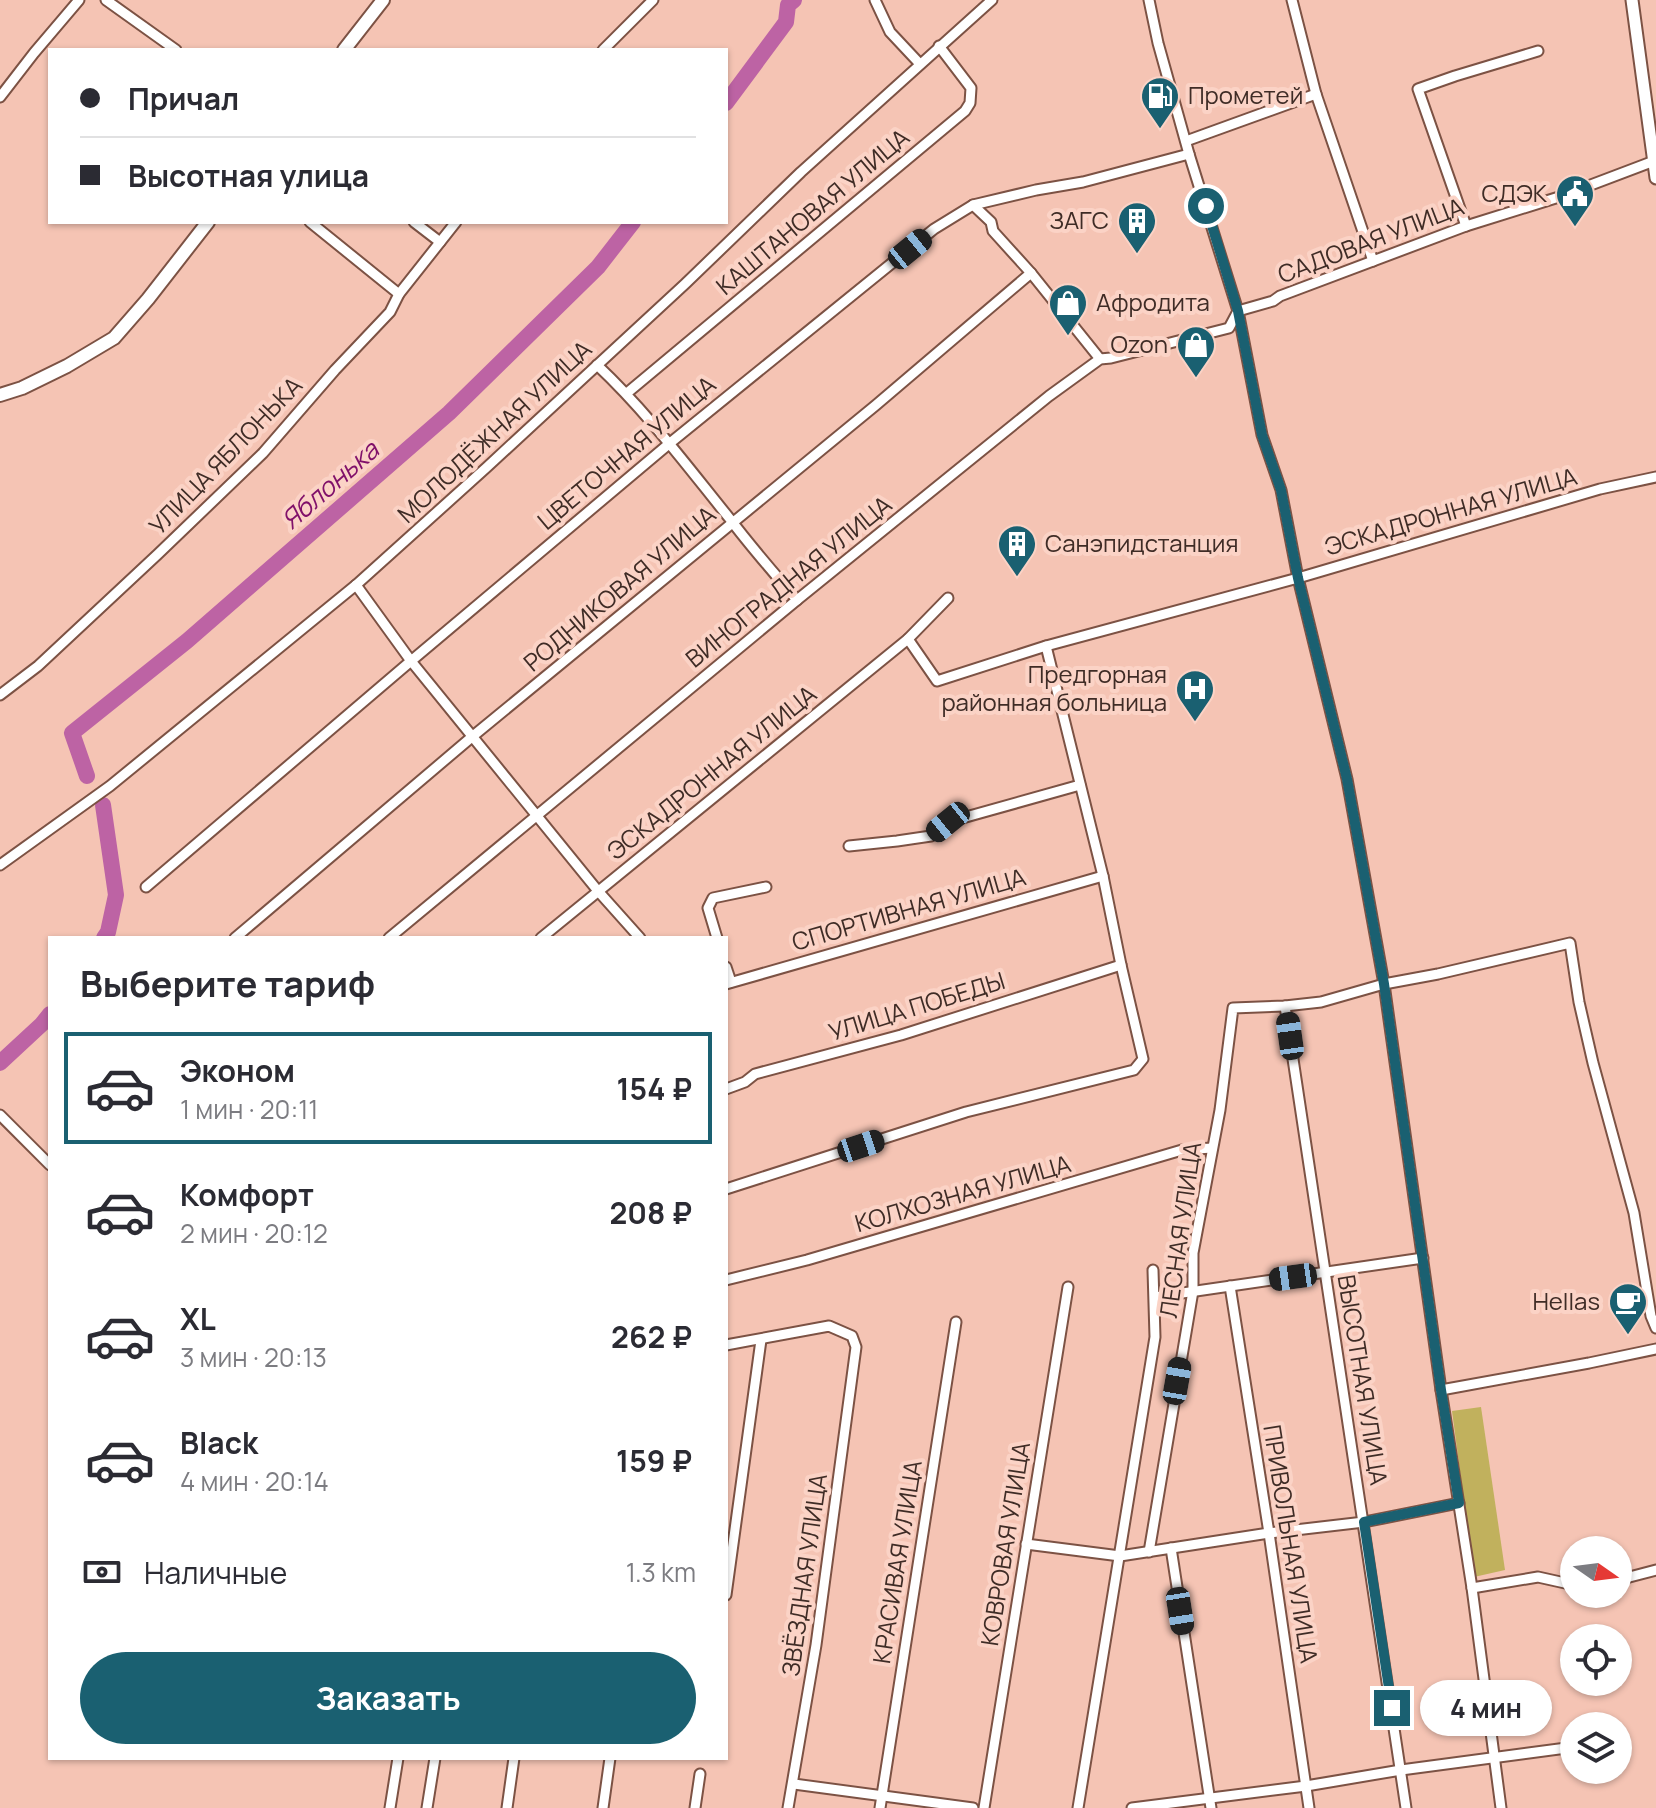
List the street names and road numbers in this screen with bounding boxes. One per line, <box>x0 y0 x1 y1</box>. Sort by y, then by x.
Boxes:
street label: КАШТАНОВАЯ УЛИЦА <box>708 120 916 302</box>
street label: САДОВАЯ УЛИЦА <box>1273 189 1468 290</box>
street label: МОЛОДЁЖНАЯ УЛИЦА <box>390 332 598 530</box>
street label: ЦВЕТОЧНАЯ УЛИЦА <box>530 367 722 536</box>
street label: УЛИЦА ЯБЛОНЬКА <box>141 369 309 541</box>
street label: ЭСКАДРОННАЯ УЛИЦА <box>1321 459 1580 562</box>
street label: ВИНОГРАДНАЯ УЛИЦА <box>678 487 898 674</box>
street label: РОДНИКОВАЯ УЛИЦА <box>516 498 722 678</box>
street label: ЭСКАДРОННАЯ УЛИЦА <box>599 677 823 867</box>
street label: СПОРТИВНАЯ УЛИЦА <box>788 859 1029 958</box>
street label: УЛИЦА ПОБЕДЫ <box>825 963 1009 1048</box>
street label: ЛЕСНАЯ УЛИЦА <box>1151 1140 1208 1320</box>
street label: КОЛХОЗНАЯ УЛИЦА <box>851 1146 1074 1239</box>
street label: ВЫСОТНАЯ УЛИЦА <box>1331 1272 1396 1487</box>
street label: ПРИВОЛЬНАЯ УЛИЦА <box>1256 1422 1327 1665</box>
street label: КОВРОВАЯ УЛИЦА <box>972 1439 1037 1648</box>
street label: КРАСИВАЯ УЛИЦА <box>864 1458 929 1666</box>
street label: ЗВЁЗДНАЯ УЛИЦА <box>773 1471 834 1678</box>

